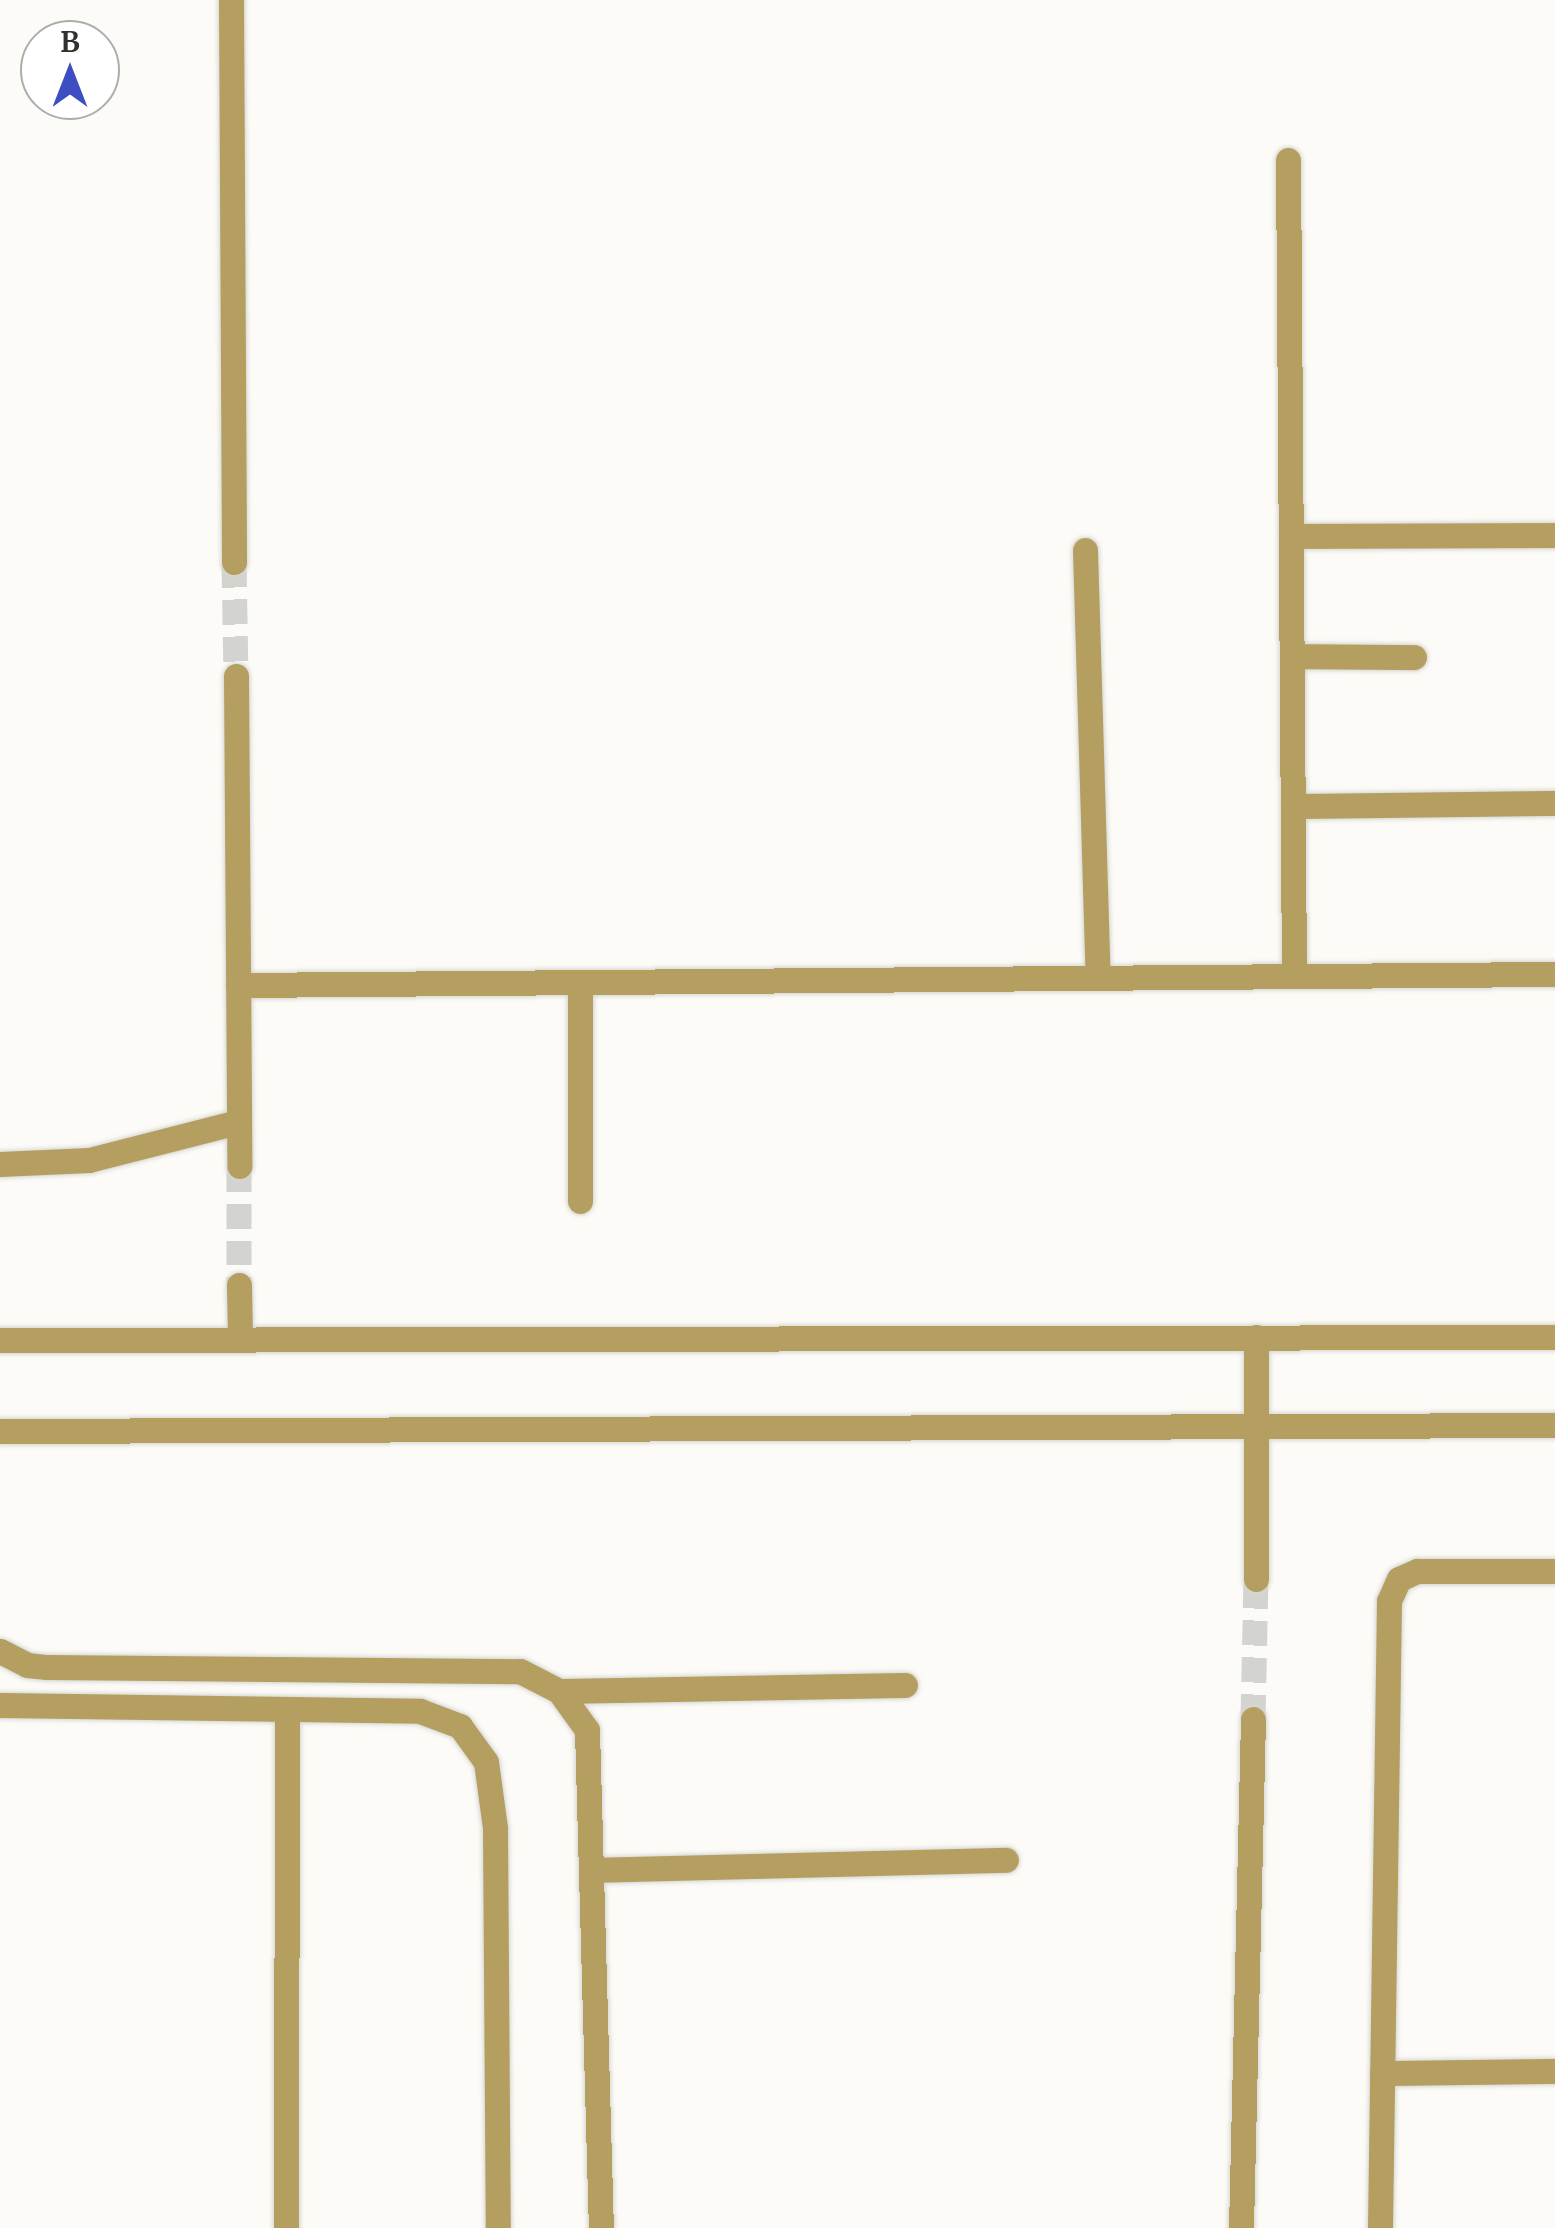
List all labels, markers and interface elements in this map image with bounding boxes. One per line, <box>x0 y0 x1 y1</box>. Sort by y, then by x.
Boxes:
north arrow <box>20 20 120 120</box>
text: B <box>60 24 80 60</box>

